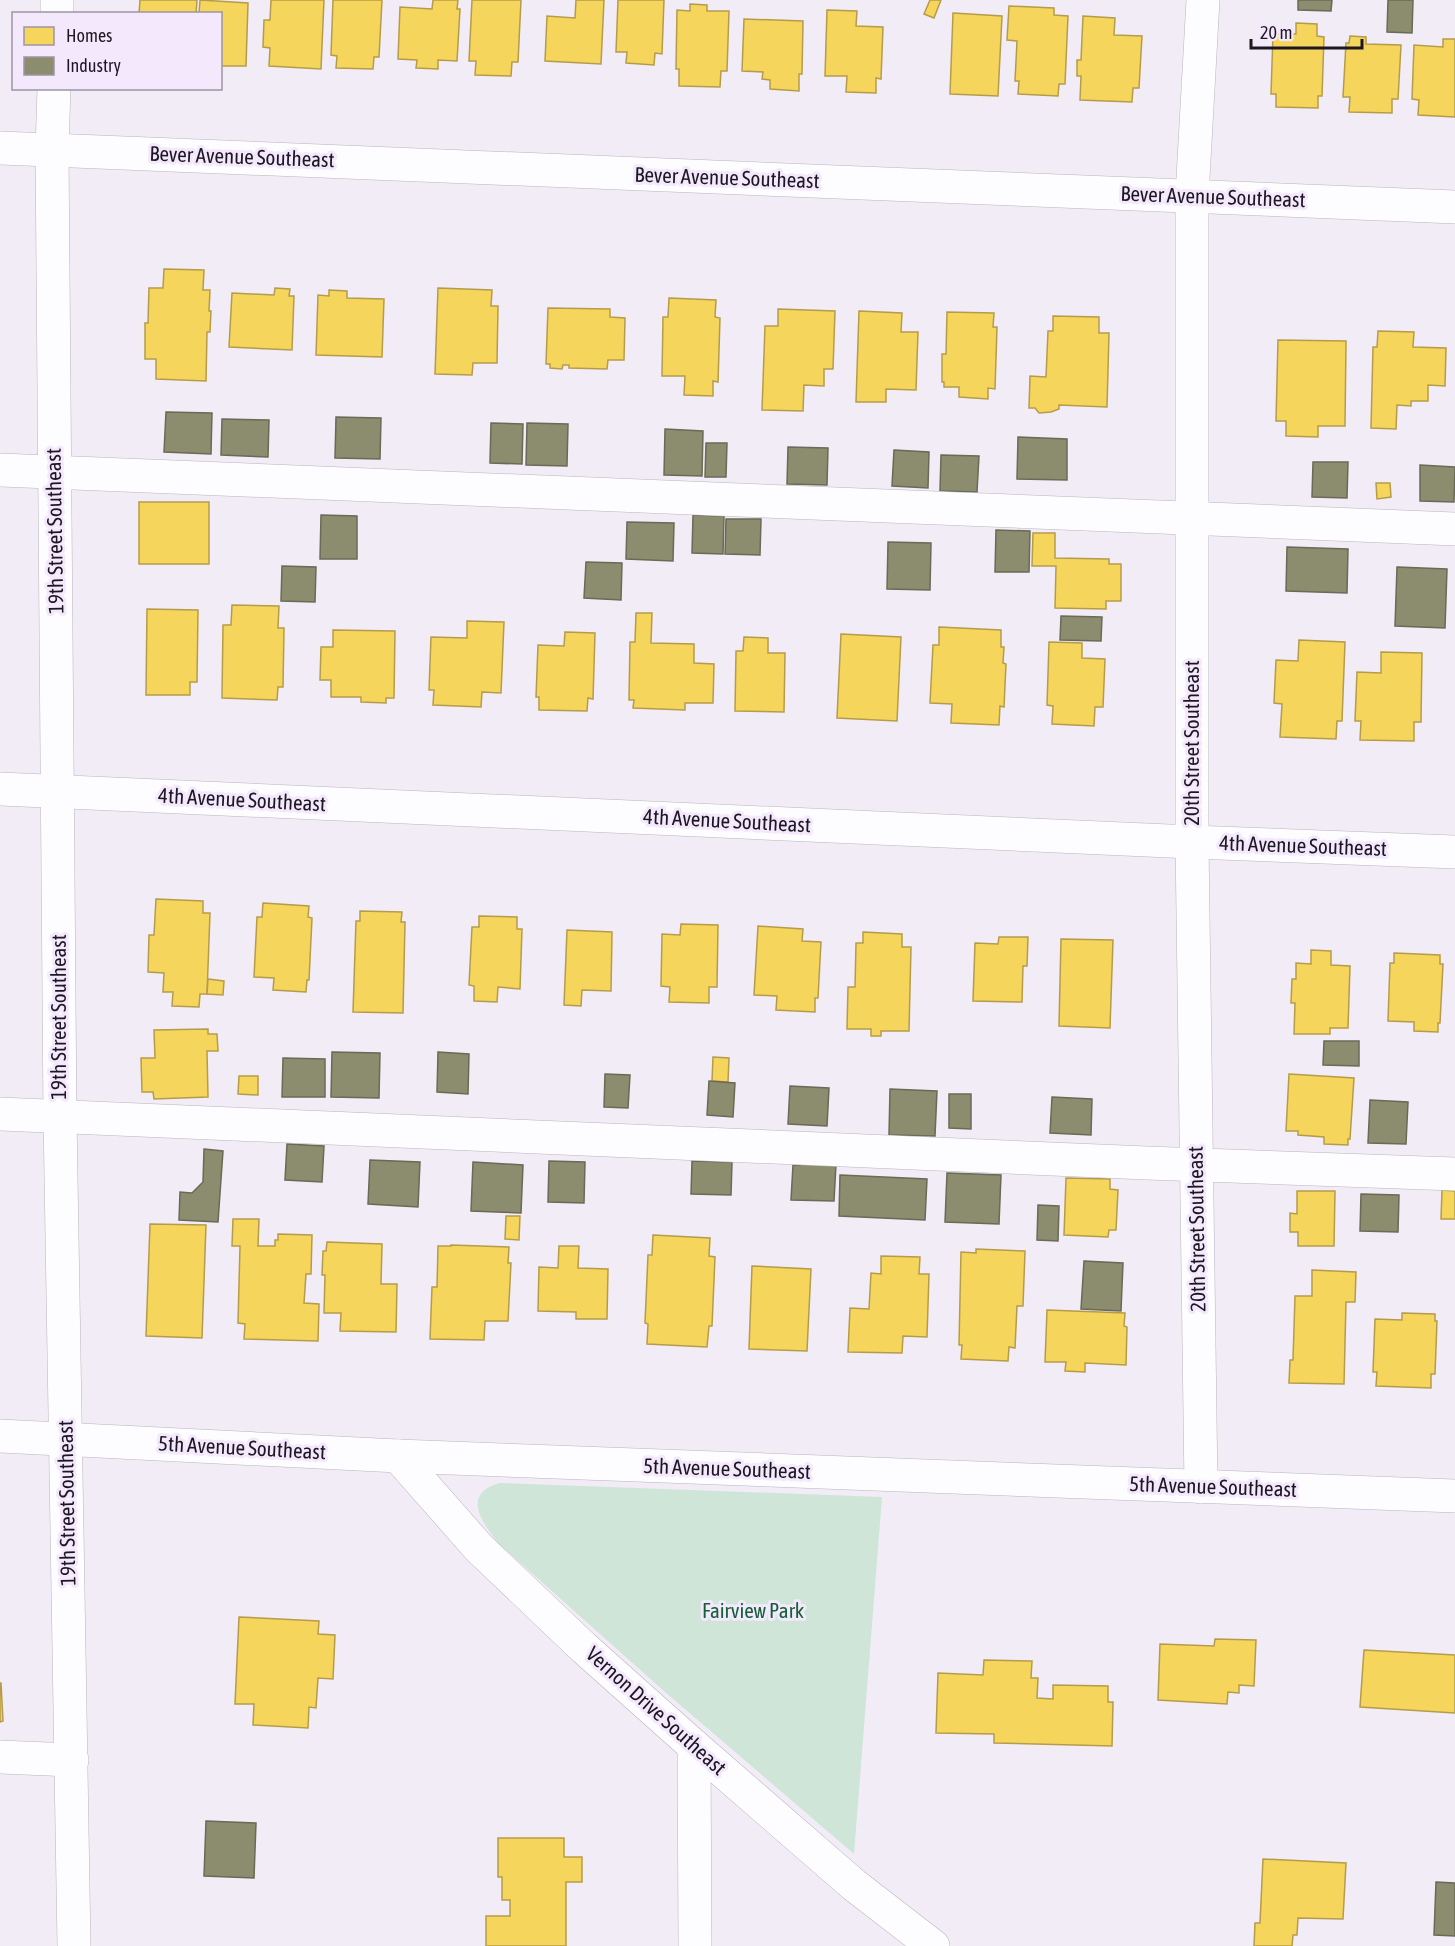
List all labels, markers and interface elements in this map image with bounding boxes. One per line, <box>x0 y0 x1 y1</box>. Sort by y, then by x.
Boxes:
legend <box>12 12 222 90</box>
scale bar <box>1251 12 1362 50</box>
text: 20 m <box>1260 22 1292 43</box>
text: Homes <box>66 25 112 46</box>
text: Industry <box>66 55 121 76</box>
street label: Bever Avenue Southeast <box>149 141 335 171</box>
street label: Bever Avenue Southeast <box>634 162 820 192</box>
street label: Bever Avenue Southeast <box>1120 181 1306 211</box>
street label: 19th Street Southeast <box>41 448 67 614</box>
street label: 20th Street Southeast <box>1179 660 1203 826</box>
street label: 4th Avenue Southeast <box>158 783 326 815</box>
street label: 4th Avenue Southeast <box>643 804 811 836</box>
street label: 4th Avenue Southeast <box>1219 830 1387 860</box>
street label: 19th Street Southeast <box>46 934 70 1100</box>
street label: 20th Street Southeast <box>1183 1146 1209 1312</box>
street label: 19th Street Southeast <box>53 1420 79 1586</box>
street label: 5th Avenue Southeast <box>158 1431 326 1463</box>
street label: 5th Avenue Southeast <box>643 1453 811 1483</box>
street label: 5th Avenue Southeast <box>1129 1471 1297 1501</box>
park label: Fairview Park <box>702 1598 804 1622</box>
street label: Vernon Drive Southeast <box>582 1641 732 1779</box>

